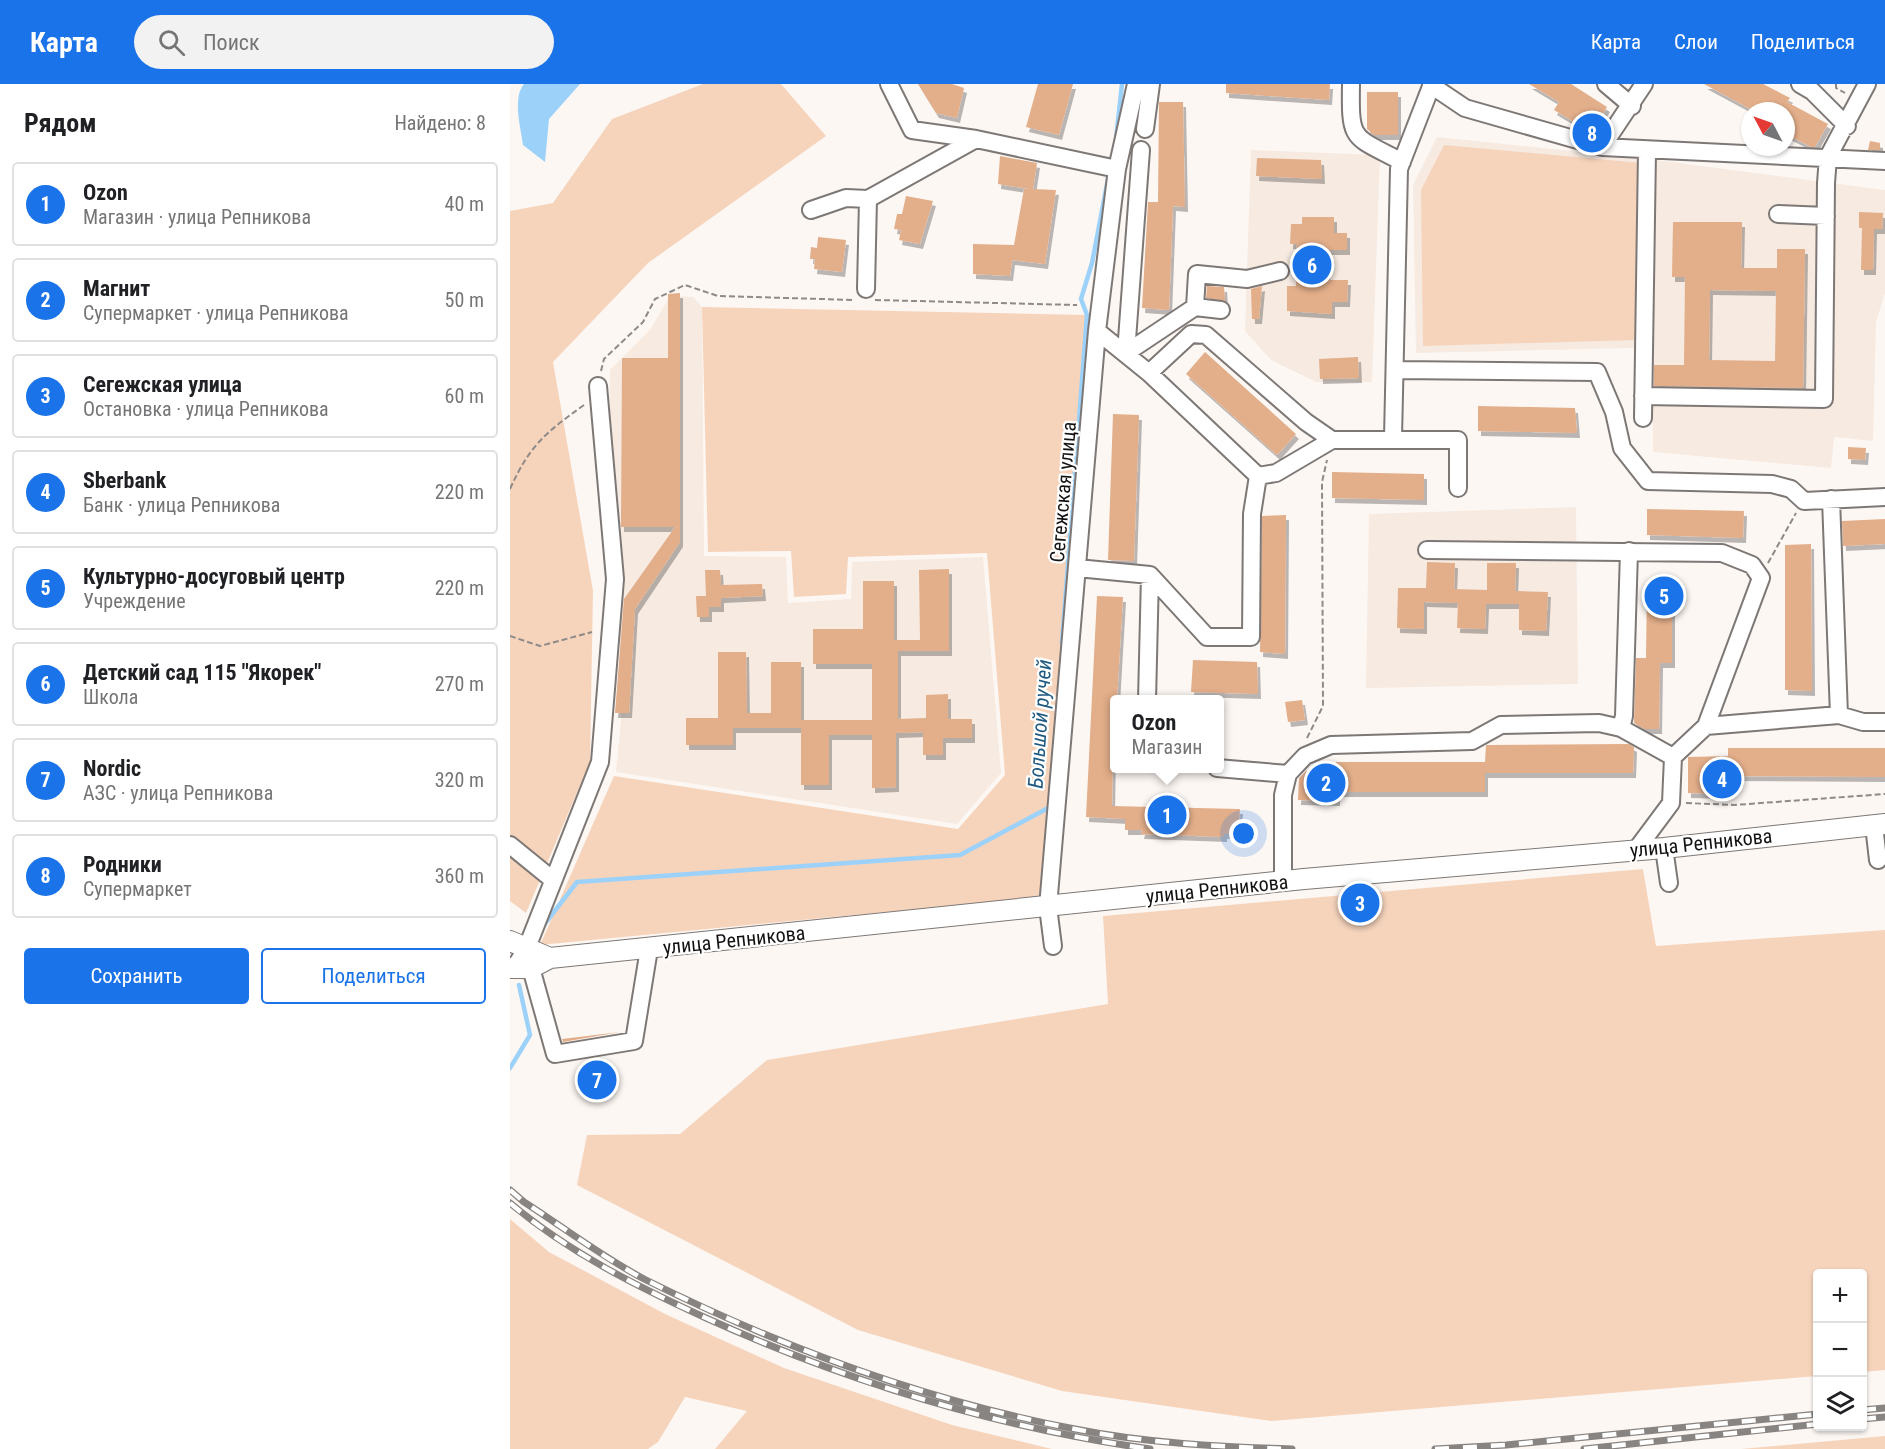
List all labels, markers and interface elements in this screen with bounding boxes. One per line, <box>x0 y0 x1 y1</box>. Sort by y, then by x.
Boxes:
search box <box>134 15 554 69</box>
text: Карта <box>30 26 98 59</box>
icon: search <box>155 26 188 59</box>
text: Поиск <box>203 30 260 55</box>
text: Карта <box>1591 30 1641 54</box>
text: Слои <box>1674 30 1718 54</box>
text: Поделиться <box>1751 30 1855 54</box>
north arrow <box>1741 102 1795 156</box>
text: Рядом <box>24 108 96 138</box>
pin: 8 <box>1572 110 1612 156</box>
text: Найдено: 8 <box>394 111 486 135</box>
text: Ozon <box>83 180 128 205</box>
text: 1 <box>40 192 51 216</box>
text: 40 m <box>445 192 484 216</box>
text: Магазин · улица Репникова <box>83 205 311 229</box>
pin: 6 <box>1292 242 1332 288</box>
text: Магнит <box>83 276 150 301</box>
text: 2 <box>40 288 51 312</box>
text: 50 m <box>445 288 484 312</box>
text: Супермаркет · улица Репникова <box>83 301 349 325</box>
text: Сегежская улица <box>83 372 242 397</box>
text: 3 <box>40 384 51 408</box>
text: 60 m <box>445 384 484 408</box>
text: Остановка · улица Репникова <box>83 397 329 421</box>
street label: Сегежская улица <box>1045 421 1081 563</box>
text: Sberbank <box>83 468 166 493</box>
text: 4 <box>40 480 51 504</box>
text: 220 m <box>435 480 484 504</box>
text: Банк · улица Репникова <box>83 493 280 517</box>
text: Культурно-досуговый центр <box>83 564 345 589</box>
pin: 5 <box>1644 574 1684 618</box>
text: 5 <box>40 576 51 600</box>
text: 220 m <box>435 576 484 600</box>
text: Учреждение <box>83 589 186 613</box>
water label: Большой ручей <box>1024 659 1056 789</box>
text: Детский сад 115 "Якорек" <box>83 660 321 685</box>
text: 6 <box>40 672 51 696</box>
text: 270 m <box>435 672 484 696</box>
text: Школа <box>83 685 138 709</box>
popup <box>1110 695 1224 773</box>
text: Ozon <box>1132 710 1176 735</box>
text: Магазин <box>1132 735 1203 759</box>
text: Nordic <box>83 756 141 781</box>
pin: 4 <box>1702 756 1742 802</box>
pin: 2 <box>1306 760 1346 806</box>
text: 7 <box>40 768 51 792</box>
text: 320 m <box>435 768 484 792</box>
text: АЗС · улица Репникова <box>83 781 273 805</box>
pin: 1 <box>1148 792 1186 838</box>
your location <box>1229 819 1258 848</box>
street label: улица Репникова <box>1629 824 1773 862</box>
text: Родники <box>83 852 162 877</box>
text: 8 <box>40 864 51 888</box>
text: 360 m <box>435 864 484 888</box>
street label: улица Репникова <box>1145 870 1289 908</box>
text: Супермаркет <box>83 877 192 901</box>
pin: 3 <box>1340 880 1380 926</box>
street label: улица Репникова <box>662 921 806 959</box>
button: Сохранить <box>24 948 249 1004</box>
button: Поделиться <box>261 948 486 1004</box>
pin: 7 <box>578 1058 616 1102</box>
map controls <box>1813 1269 1867 1431</box>
button: + <box>1813 1269 1867 1323</box>
button: − <box>1813 1323 1867 1377</box>
button: layers <box>1813 1377 1867 1431</box>

